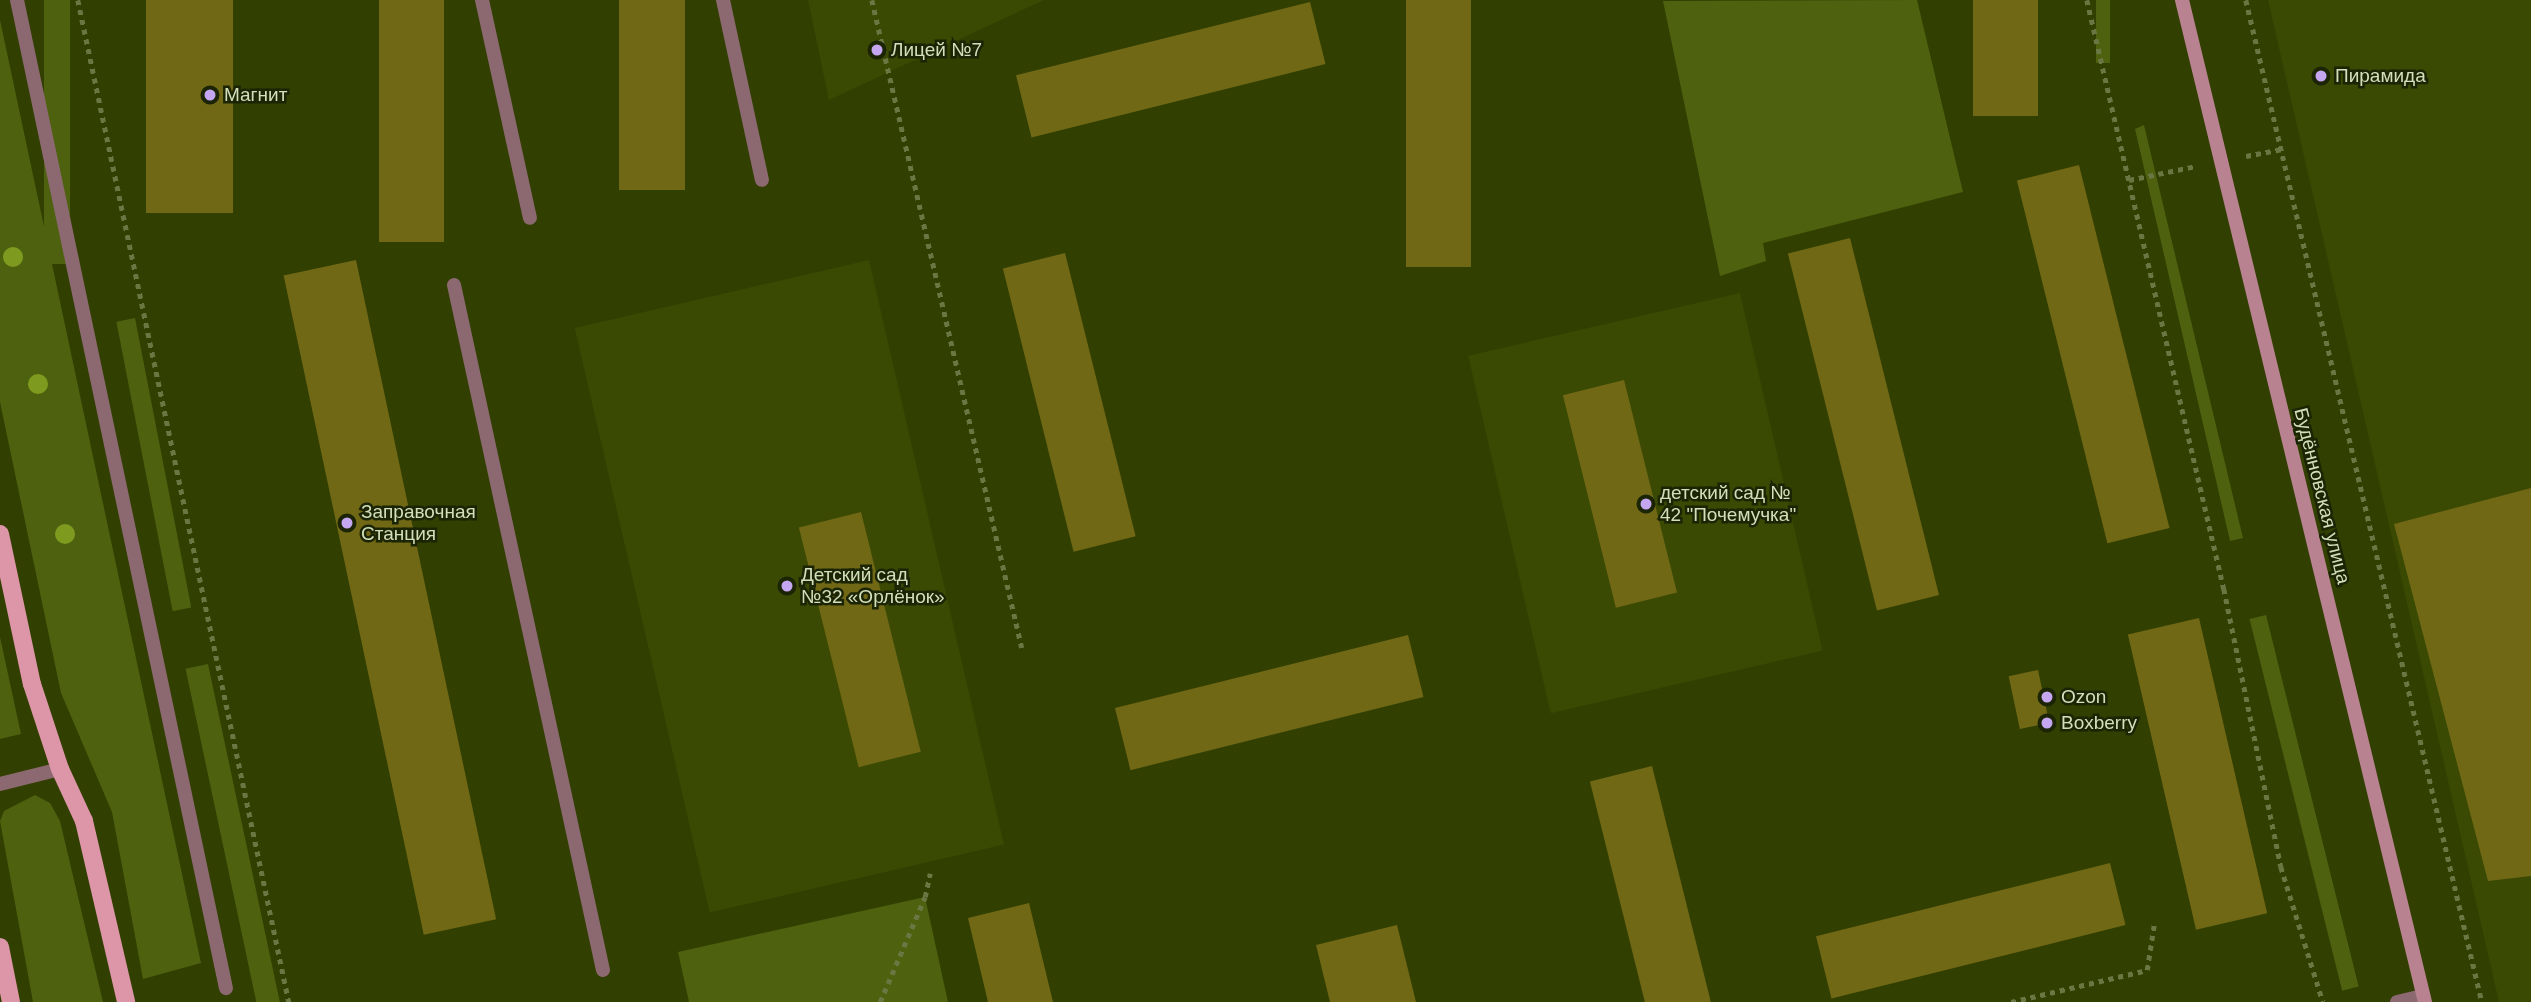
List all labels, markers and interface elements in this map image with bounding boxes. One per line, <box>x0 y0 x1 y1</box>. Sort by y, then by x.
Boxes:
place label: Лицей №7 <box>891 39 982 61</box>
marker: Лицей №7 <box>869 42 885 58</box>
place label: Пирамида <box>2335 65 2426 87</box>
marker: Пирамида <box>2313 68 2329 84</box>
place label: Магнит <box>224 84 287 106</box>
marker: Магнит <box>202 87 218 103</box>
street label: Будённовская улица <box>2289 406 2355 586</box>
place label: детский сад № 42 "Почемучка" <box>1660 482 1796 526</box>
marker: детский сад № 42 "Почемучка" <box>1638 496 1654 512</box>
place label: Заправочная Станция <box>361 501 476 545</box>
marker: Заправочная Станция <box>339 515 355 531</box>
place label: Детский сад №32 «Орлёнок» <box>801 564 945 608</box>
marker: Детский сад №32 «Орлёнок» <box>779 578 795 594</box>
place label: Ozon <box>2061 686 2106 708</box>
marker: Ozon <box>2039 689 2055 705</box>
place label: Boxberry <box>2061 712 2137 734</box>
marker: Boxberry <box>2039 715 2055 731</box>

